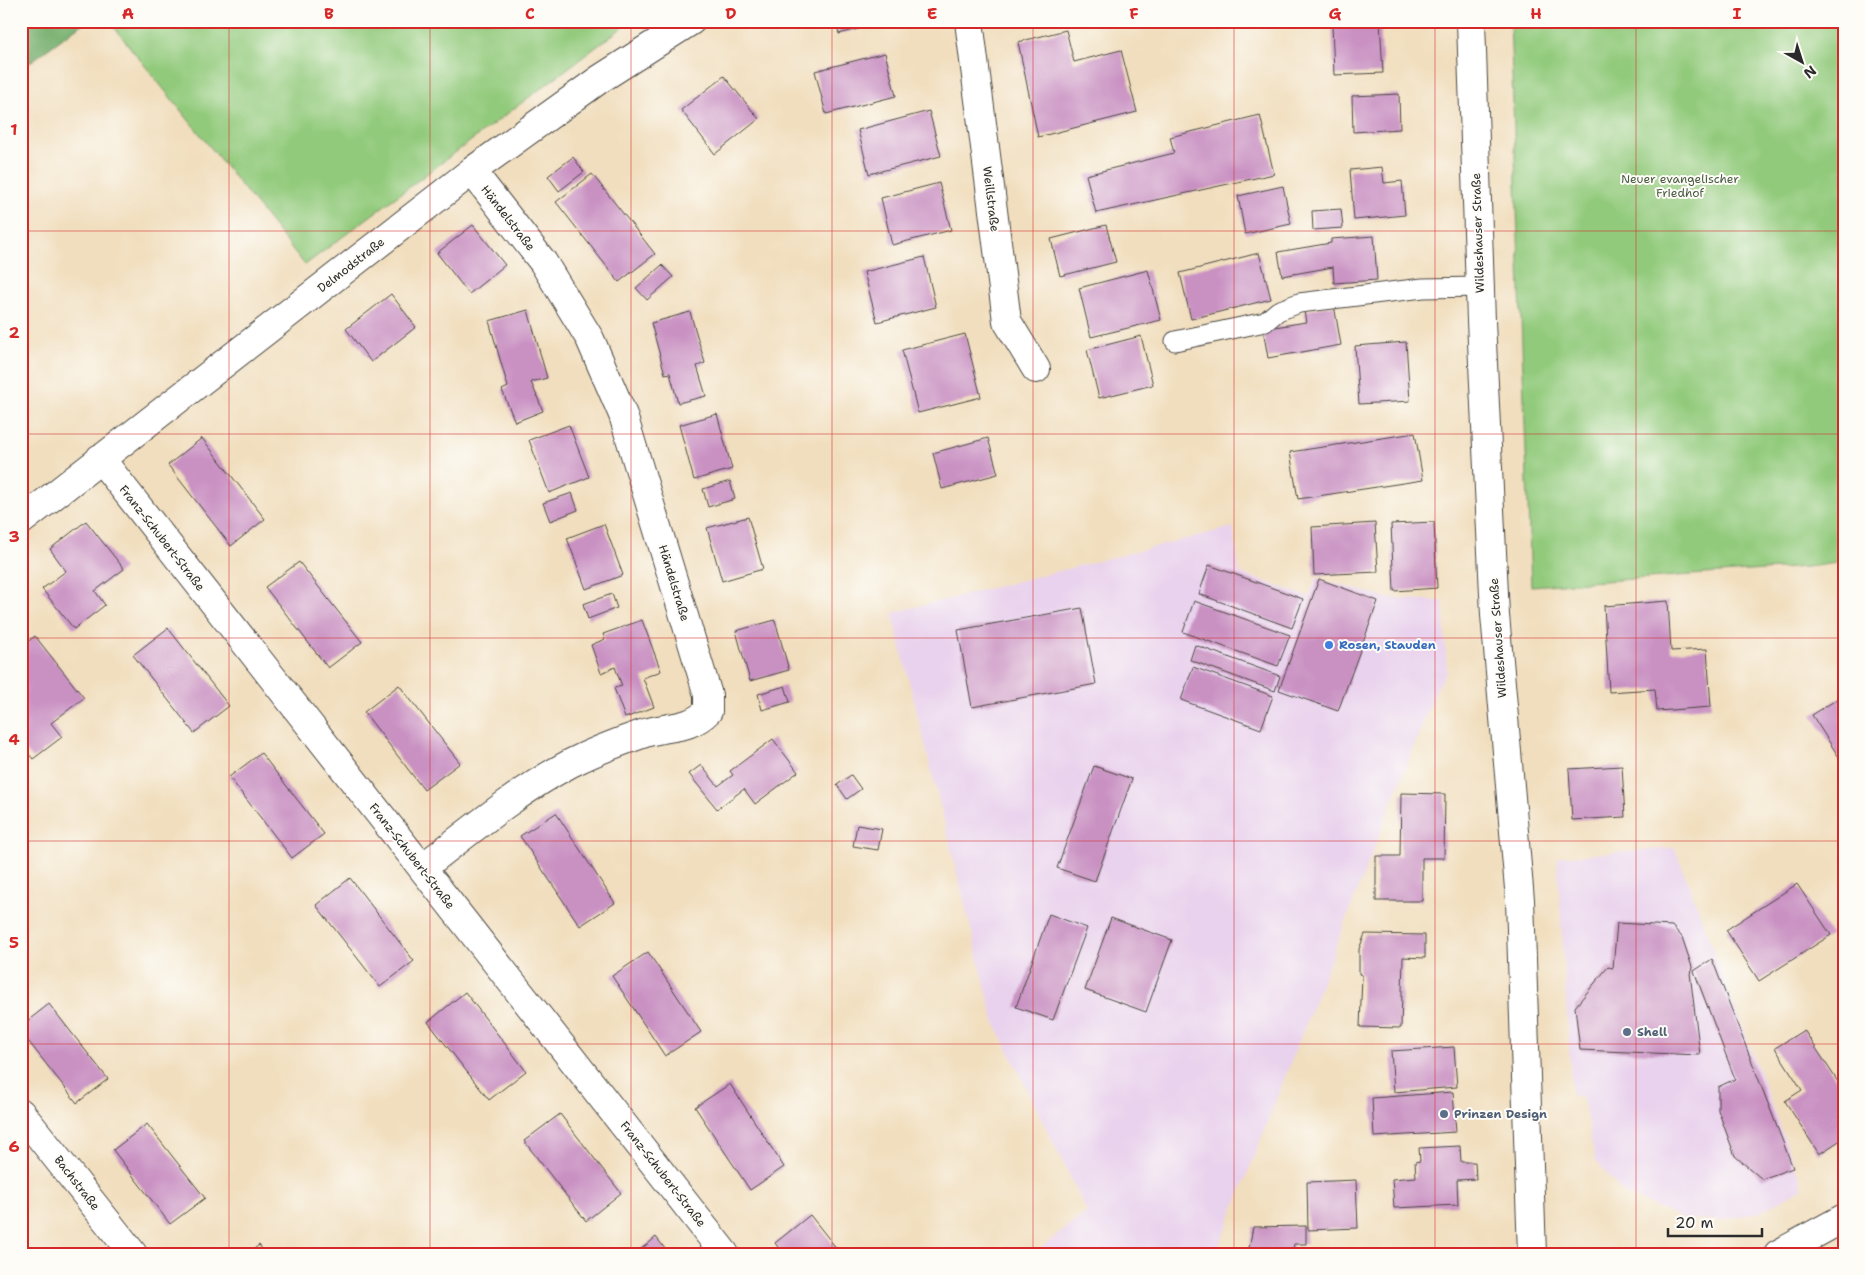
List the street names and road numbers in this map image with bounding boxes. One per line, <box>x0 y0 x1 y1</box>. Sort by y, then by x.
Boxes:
street label: Weillstraße <box>979 165 1003 233</box>
street label: Wildeshauser Straße <box>1468 172 1488 293</box>
street label: Händelstraße <box>477 182 539 254</box>
street label: Delmodstraße <box>314 234 388 296</box>
street label: Franz-Schubert-Straße <box>116 482 208 594</box>
street label: Händelstraße <box>655 543 693 623</box>
street label: Wildeshauser Straße <box>1486 577 1510 699</box>
street label: Franz-Schubert-Straße <box>366 800 458 912</box>
street label: Franz-Schubert-Straße <box>617 1118 709 1230</box>
street label: Bachstraße <box>51 1152 104 1214</box>

